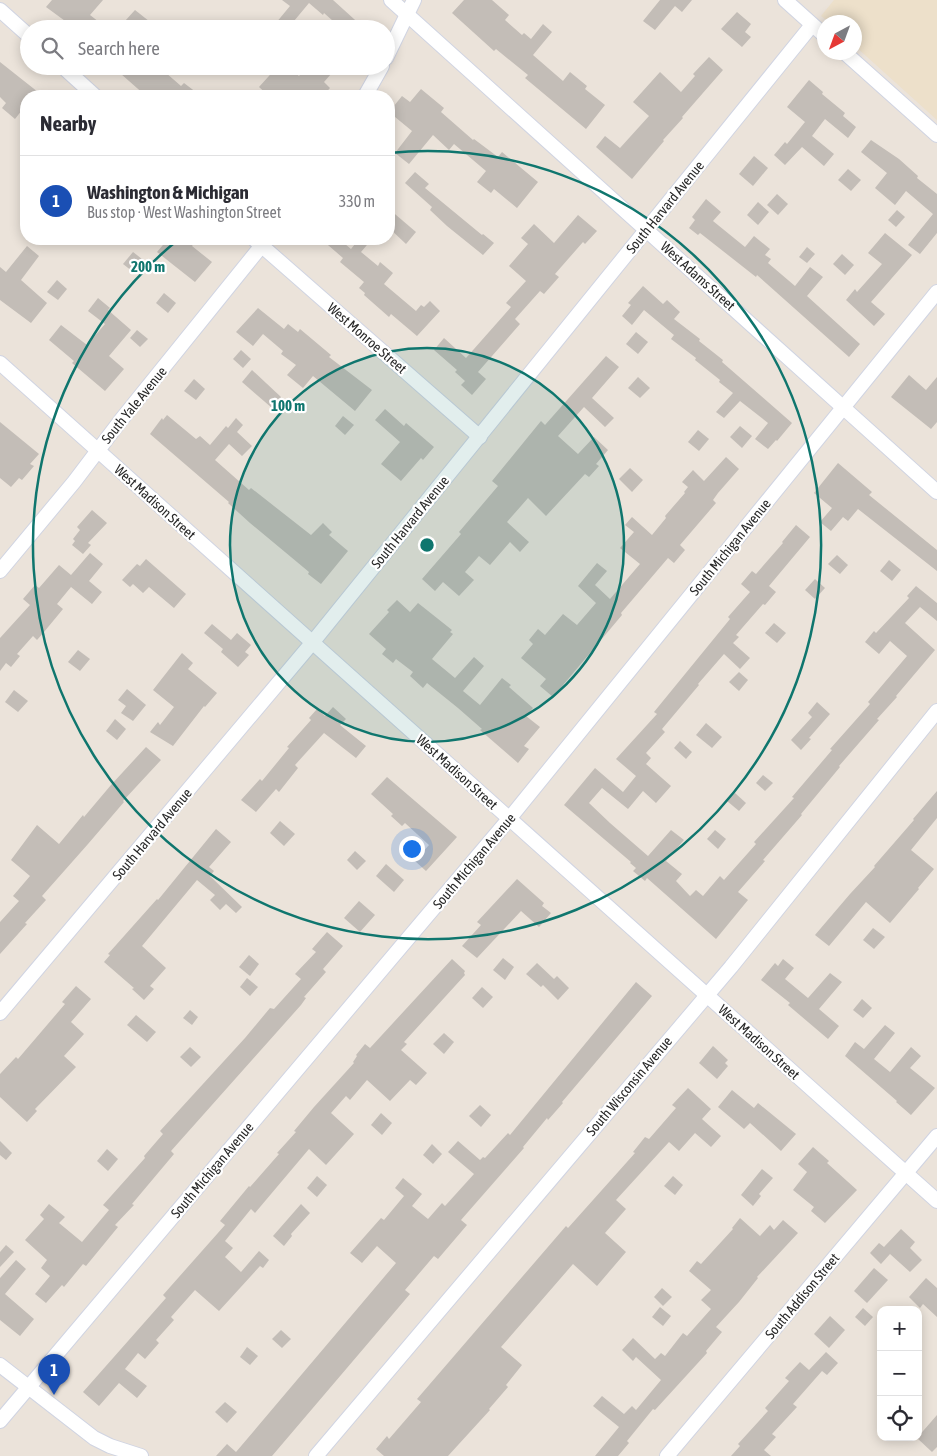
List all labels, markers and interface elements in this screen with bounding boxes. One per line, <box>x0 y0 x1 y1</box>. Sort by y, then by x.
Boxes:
north arrow <box>817 15 862 60</box>
search box <box>20 20 395 75</box>
icon: search <box>38 34 66 62</box>
text: Search here <box>78 37 160 59</box>
text: Nearby <box>40 111 96 135</box>
street label: South Harvard Avenue <box>623 158 707 256</box>
text: Washington & Michigan <box>87 181 249 203</box>
text: 1 <box>52 192 60 210</box>
text: 330 m <box>339 192 375 210</box>
text: Bus stop · West Washington Street <box>87 203 281 221</box>
street label: West Adams Street <box>657 238 739 314</box>
text: 200 m <box>131 258 165 275</box>
street label: West Monroe Street <box>324 299 410 377</box>
street label: South Yale Avenue <box>98 363 170 447</box>
text: 100 m <box>271 397 305 414</box>
street label: West Madison Street <box>111 461 199 543</box>
street label: South Harvard Avenue <box>368 473 452 571</box>
street label: South Michigan Avenue <box>686 496 774 598</box>
centre of rings <box>418 536 436 554</box>
street label: West Madison Street <box>413 731 501 813</box>
street label: South Harvard Avenue <box>109 785 195 883</box>
street label: South Michigan Avenue <box>429 810 519 912</box>
your location <box>399 836 425 862</box>
street label: West Madison Street <box>715 1001 803 1083</box>
street label: South Wisconsin Avenue <box>583 1033 675 1139</box>
street label: South Michigan Avenue <box>167 1119 257 1221</box>
street label: South Addison Street <box>762 1250 842 1342</box>
map controls <box>877 1306 922 1441</box>
button: + <box>877 1306 922 1351</box>
button: − <box>877 1351 922 1396</box>
pin: 1 <box>38 1354 70 1395</box>
button: locate <box>877 1396 922 1441</box>

